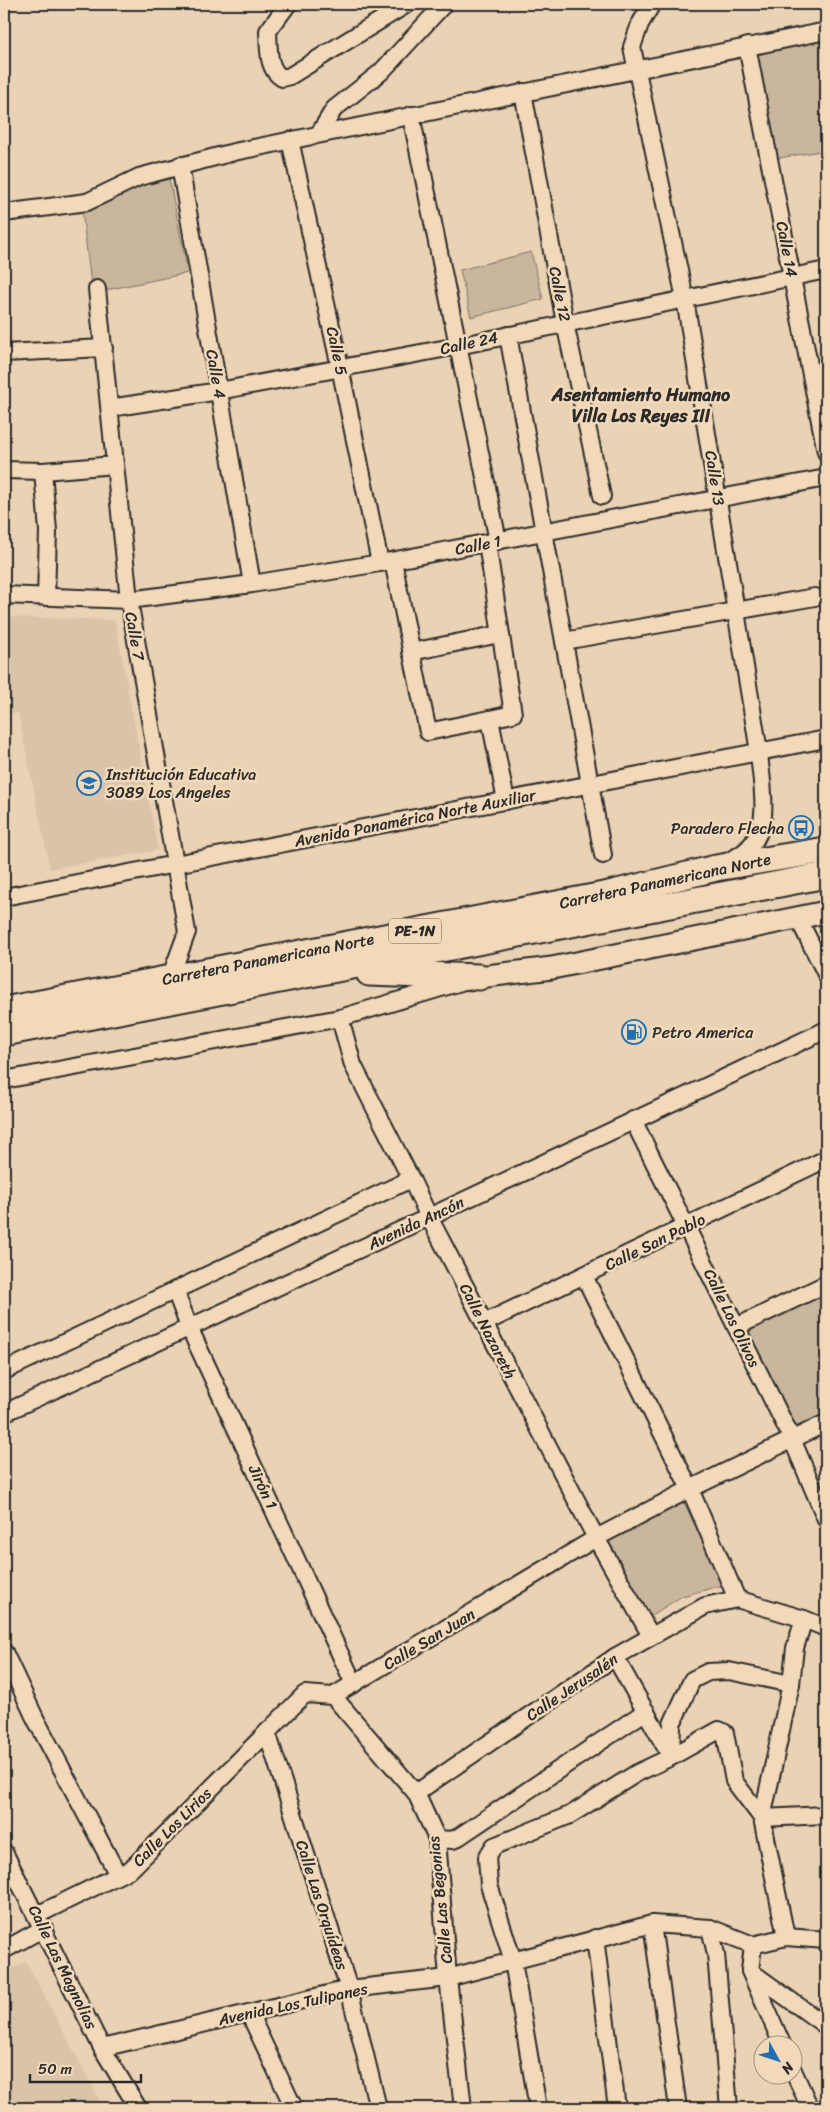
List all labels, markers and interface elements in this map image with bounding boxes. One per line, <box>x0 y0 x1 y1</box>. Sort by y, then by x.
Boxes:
street label: Calle 14 <box>767 219 807 279</box>
street label: Calle 12 <box>540 264 580 324</box>
street label: Calle 24 <box>437 323 501 363</box>
street label: Calle 5 <box>318 324 356 378</box>
street label: Calle 4 <box>197 347 235 401</box>
district label: Asentamiento Humano Villa Los Reyes III <box>551 379 731 432</box>
street label: Calle 13 <box>696 448 734 508</box>
street label: Calle 1 <box>452 526 504 564</box>
street label: Calle 7 <box>116 610 154 663</box>
place label: Institución Educativa 3089 Los Angeles <box>105 760 256 807</box>
school or university icon: Institución Educativa 3089 Los Angeles <box>76 770 102 796</box>
street label: Avenida Panamérica Norte Auxiliar <box>291 780 540 856</box>
place label: Paradero Flecha <box>671 814 784 843</box>
bus stop icon: Paradero Flecha <box>788 815 814 841</box>
street label: Carretera Panamericana Norte <box>557 844 774 918</box>
road number: PE-1N <box>389 918 441 944</box>
street label: Carretera Panamericana Norte <box>159 924 377 994</box>
place label: Petro America <box>652 1018 754 1047</box>
fuel station icon: Petro America <box>621 1019 647 1045</box>
street label: Avenida Ancón <box>362 1188 469 1258</box>
street label: Calle San Pablo <box>600 1205 710 1279</box>
street label: Calle Los Olivos <box>696 1264 769 1373</box>
street label: Calle Nazareth <box>451 1278 525 1384</box>
street label: Jirón 1 <box>240 1459 286 1514</box>
street label: Calle San Juan <box>377 1600 481 1678</box>
street label: Calle Jerusalén <box>520 1645 625 1729</box>
street label: Calle Los Lirios <box>125 1780 219 1874</box>
street label: Calle Las Begonias <box>419 1834 461 1965</box>
street label: Calle Las Orquídeas <box>287 1836 357 1974</box>
street label: Calle Las Magnolias <box>20 1900 106 2035</box>
street label: Avenida Los Tulipanes <box>215 1974 371 2034</box>
north arrow <box>752 2034 802 2084</box>
scale bar <box>30 2052 141 2084</box>
text: 50 m <box>38 2056 73 2082</box>
text: N <box>775 2056 801 2080</box>

